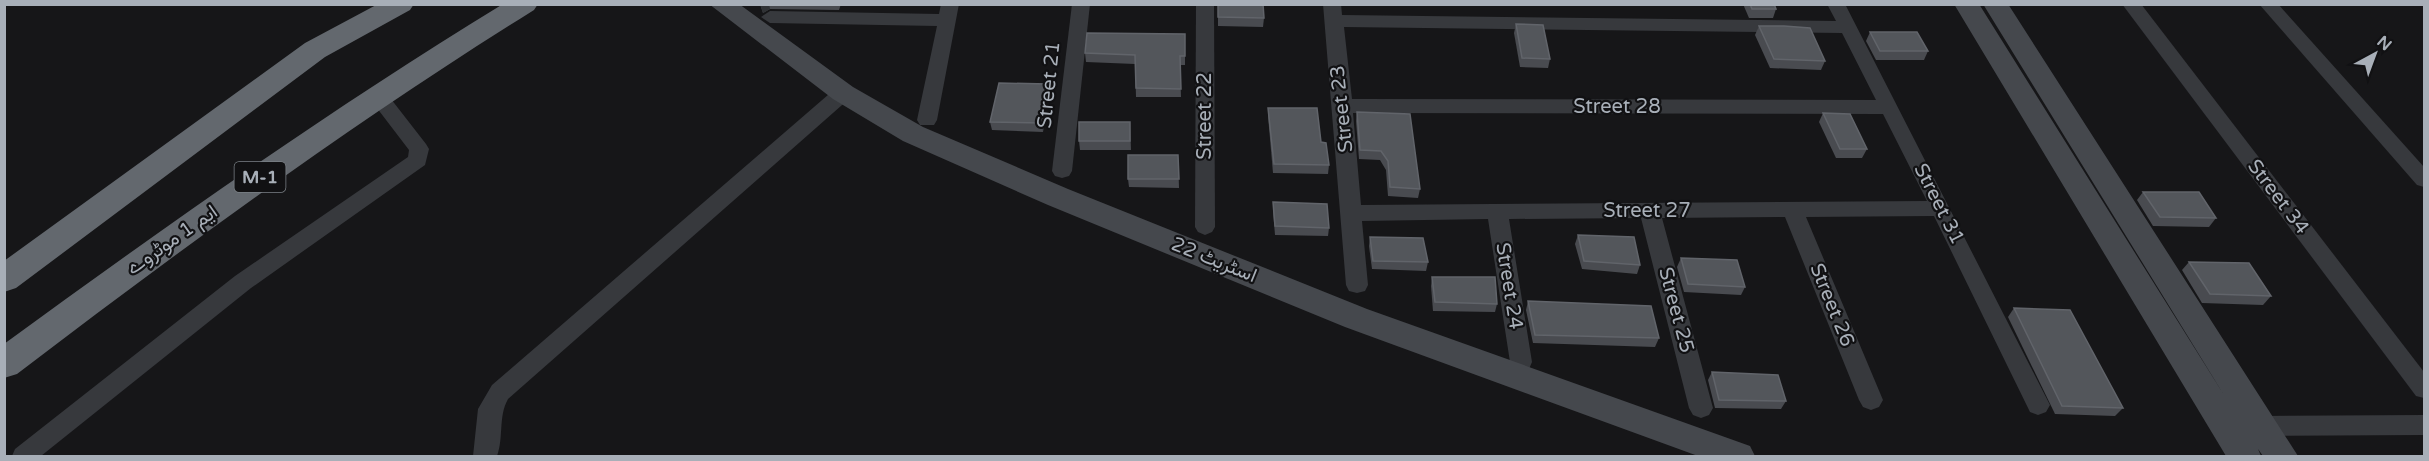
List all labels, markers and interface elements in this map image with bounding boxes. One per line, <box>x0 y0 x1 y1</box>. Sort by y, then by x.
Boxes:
north arrow <box>2345 24 2405 84</box>
text: N <box>2373 32 2396 55</box>
street label: Street 21 <box>1032 40 1066 130</box>
street label: Street 23 <box>1325 64 1359 154</box>
street label: Street 22 <box>1193 72 1217 160</box>
street label: Street 28 <box>1573 95 1661 119</box>
street label: Street 34 <box>2242 155 2314 239</box>
street label: Street 31 <box>1908 160 1970 248</box>
road number: M-1 <box>234 162 286 192</box>
street label: Street 27 <box>1603 199 1691 223</box>
street label: ایم 1 موٹروے <box>122 200 222 280</box>
street label: اسٹریٹ 22 <box>1168 232 1260 288</box>
street label: Street 24 <box>1490 241 1528 331</box>
street label: Street 26 <box>1804 260 1860 350</box>
street label: Street 25 <box>1653 265 1699 355</box>

